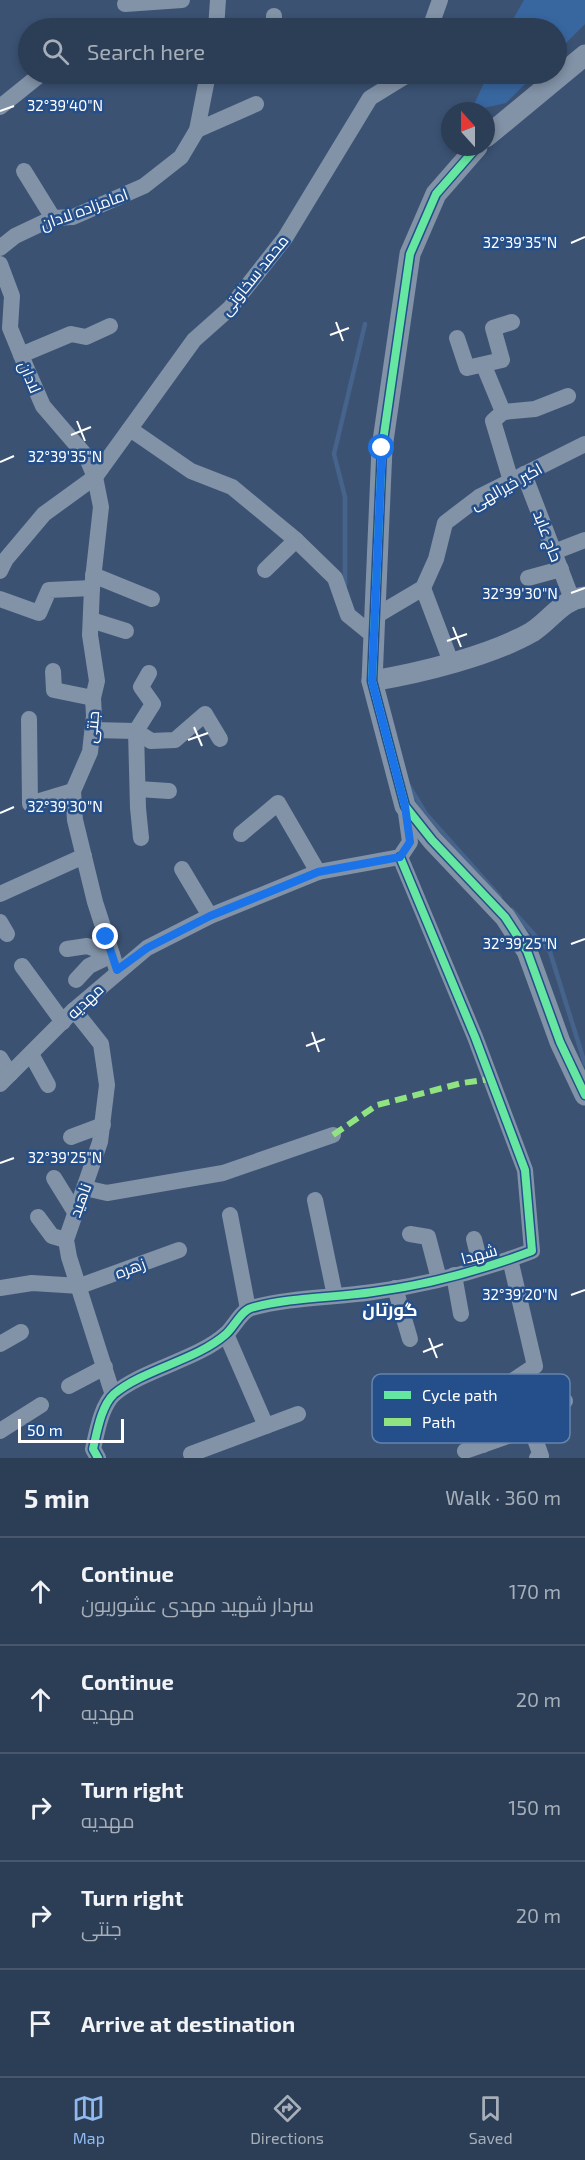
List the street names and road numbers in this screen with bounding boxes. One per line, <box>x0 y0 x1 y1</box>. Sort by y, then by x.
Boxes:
street label: امامزاده لادان <box>37 184 131 235</box>
street label: محمد سخاوتی <box>216 231 293 320</box>
street label: لادان <box>13 358 46 396</box>
street label: اکبر خیرالهی <box>467 458 546 515</box>
street label: حاج عابد <box>527 507 567 565</box>
street label: جنتی <box>81 710 104 744</box>
street label: مهدیه <box>62 979 108 1024</box>
street label: ناهید <box>65 1180 95 1220</box>
street label: شهدا <box>459 1240 500 1269</box>
street label: زهره <box>112 1253 148 1283</box>

